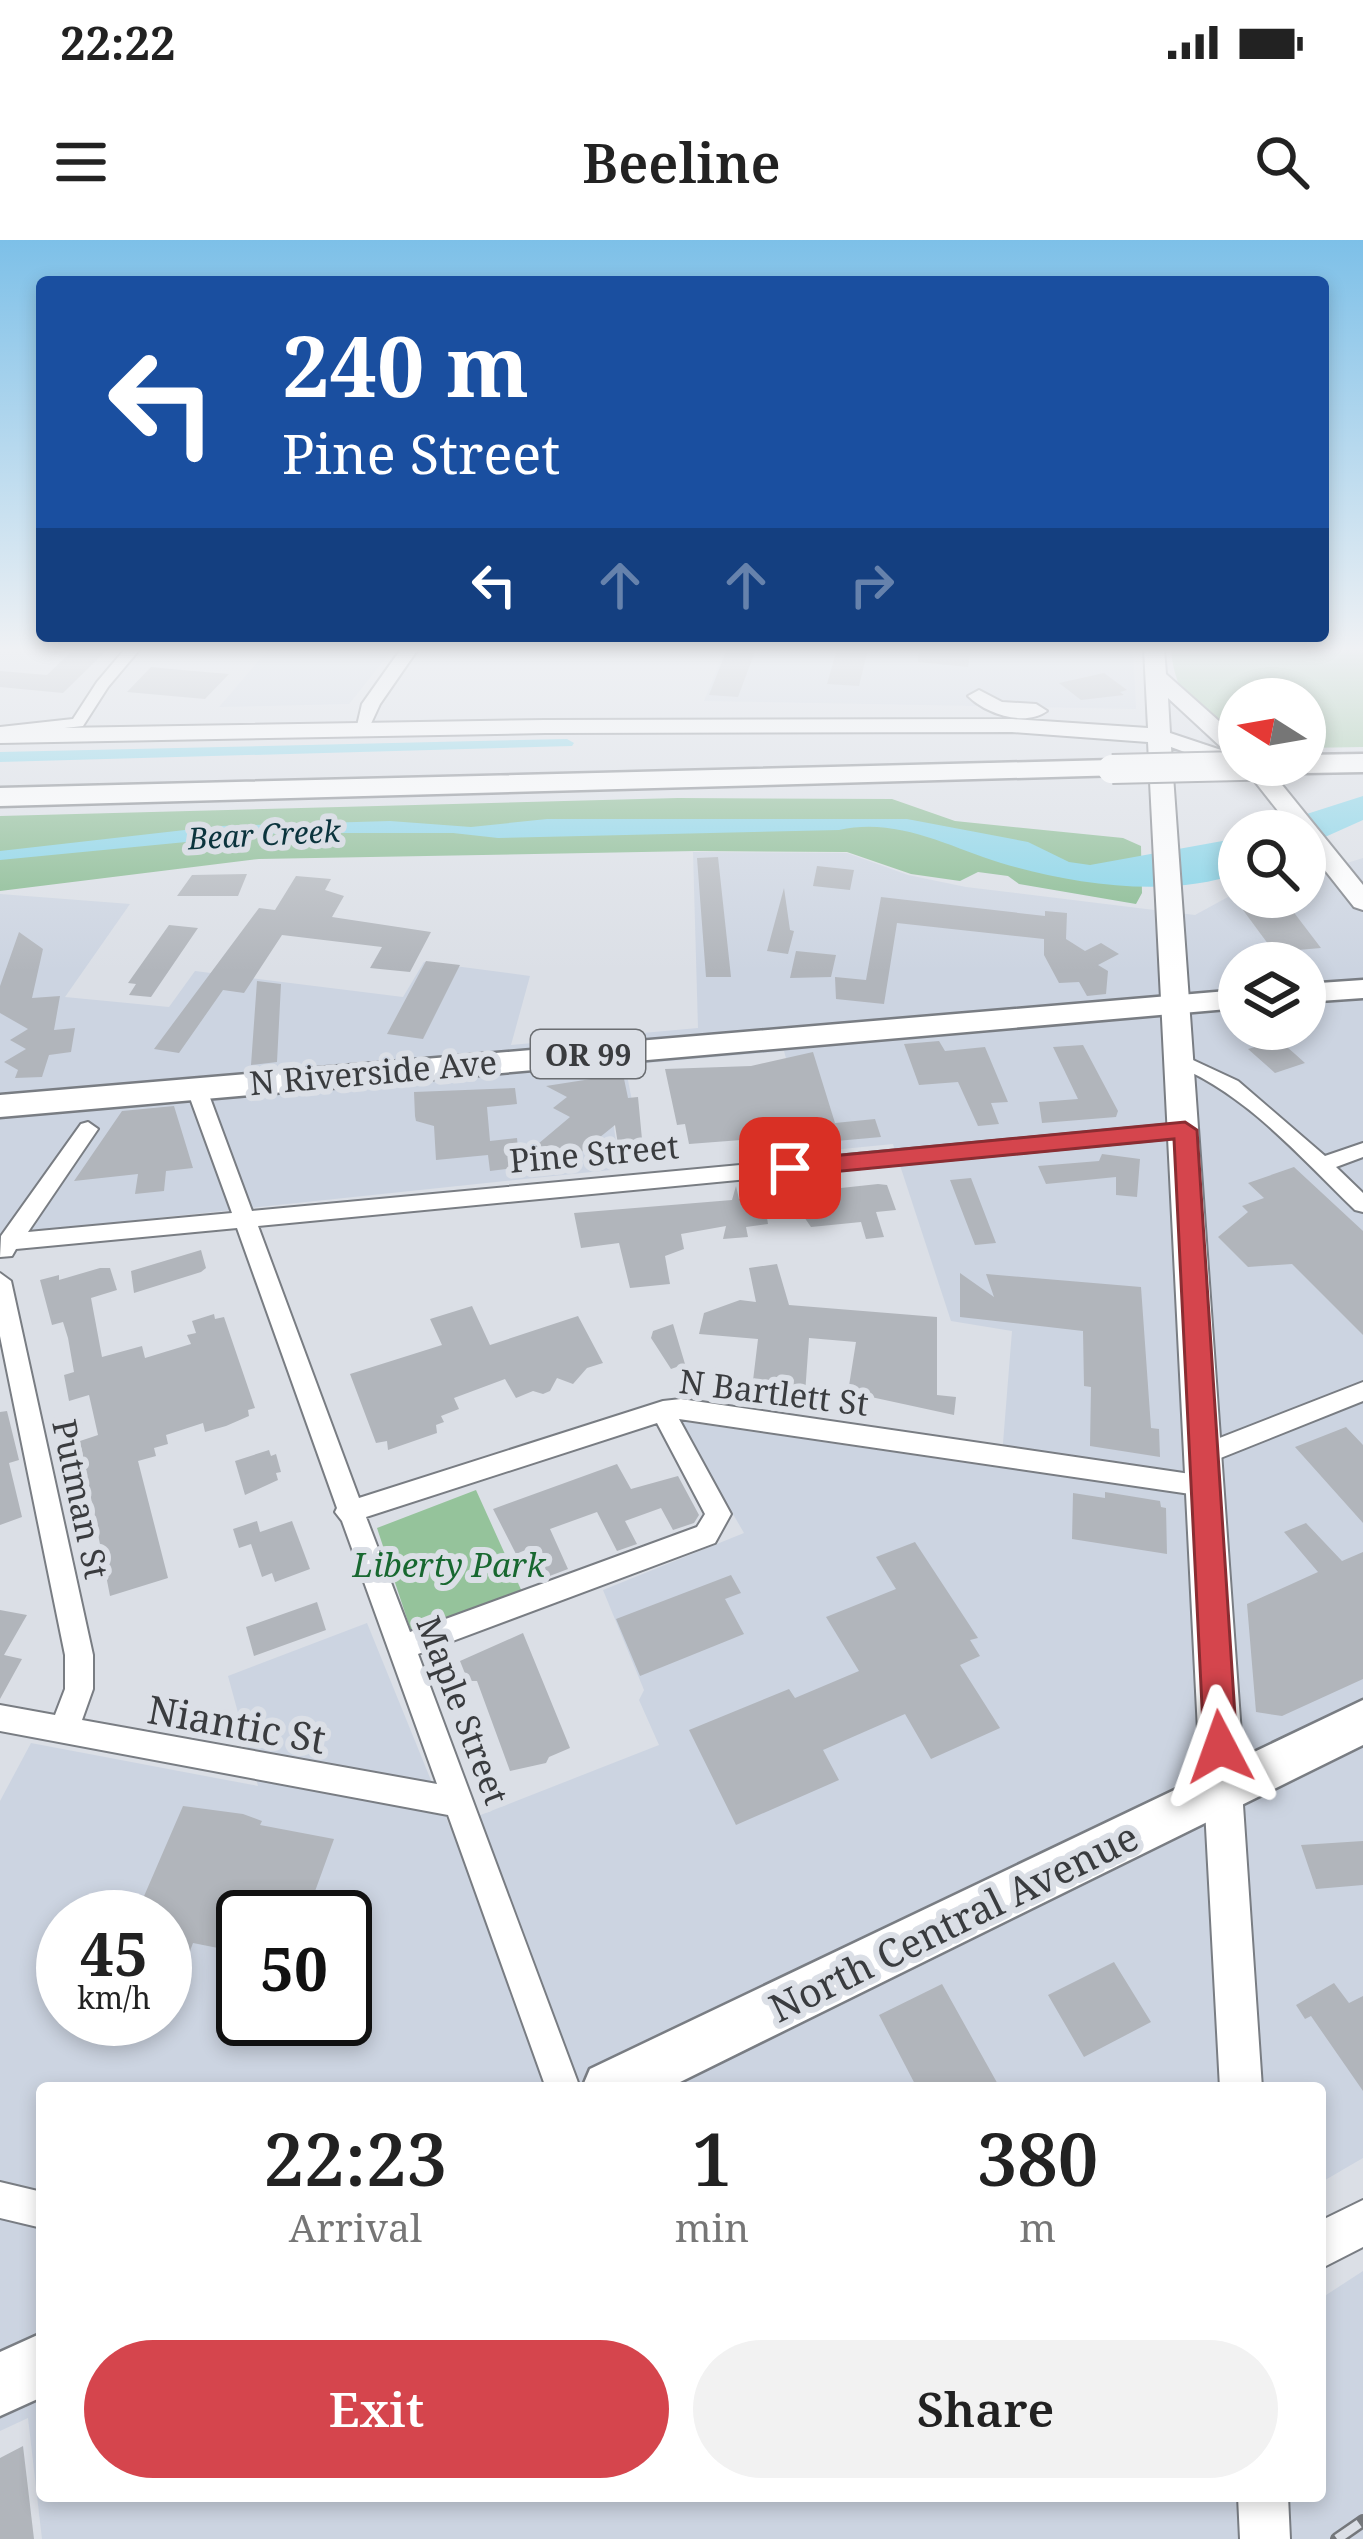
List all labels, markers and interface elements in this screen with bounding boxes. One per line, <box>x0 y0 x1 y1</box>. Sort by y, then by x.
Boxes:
text: 22:22 <box>60 12 175 73</box>
text: Beeline <box>582 125 781 199</box>
icon: menu <box>48 129 114 195</box>
icon: search <box>1249 129 1315 195</box>
text: 240 m <box>282 307 529 422</box>
icon: left <box>84 324 240 480</box>
text: Pine Street <box>282 416 560 490</box>
icon: left <box>461 552 527 618</box>
icon: ahead <box>587 552 653 618</box>
icon: ahead <box>713 552 779 618</box>
icon: right <box>839 552 905 618</box>
north arrow <box>1218 678 1326 786</box>
map controls <box>1218 678 1326 1050</box>
water label: Bear Creek <box>186 809 342 859</box>
button: search <box>1218 810 1326 918</box>
button: layers <box>1218 942 1326 1050</box>
road number: OR 99 <box>531 1030 645 1078</box>
street label: N Riverside Ave <box>247 1039 499 1105</box>
pin <box>739 1117 841 1219</box>
street label: Pine Street <box>507 1123 681 1183</box>
icon: arrive <box>757 1135 823 1201</box>
street label: N Bartlett St <box>677 1358 871 1426</box>
street label: Putman St <box>42 1415 120 1583</box>
park label: Liberty Park <box>352 1542 547 1587</box>
street label: Maple Street <box>406 1609 520 1811</box>
street label: Niantic St <box>144 1681 330 1765</box>
position arrow <box>1157 1684 1283 1810</box>
street label: North Central Avenue <box>760 1809 1146 2033</box>
speed limit sign: 50 <box>216 1890 372 2046</box>
text: 45 <box>80 1912 148 1994</box>
text: km/h <box>77 1977 151 2018</box>
text: 22:23 <box>264 2109 447 2207</box>
text: 1 <box>692 2109 732 2207</box>
text: 380 <box>977 2109 1098 2207</box>
text: Arrival <box>289 2200 422 2253</box>
text: min <box>675 2200 749 2253</box>
text: m <box>1019 2200 1056 2253</box>
button: Exit <box>84 2340 669 2478</box>
button: Share <box>693 2340 1278 2478</box>

